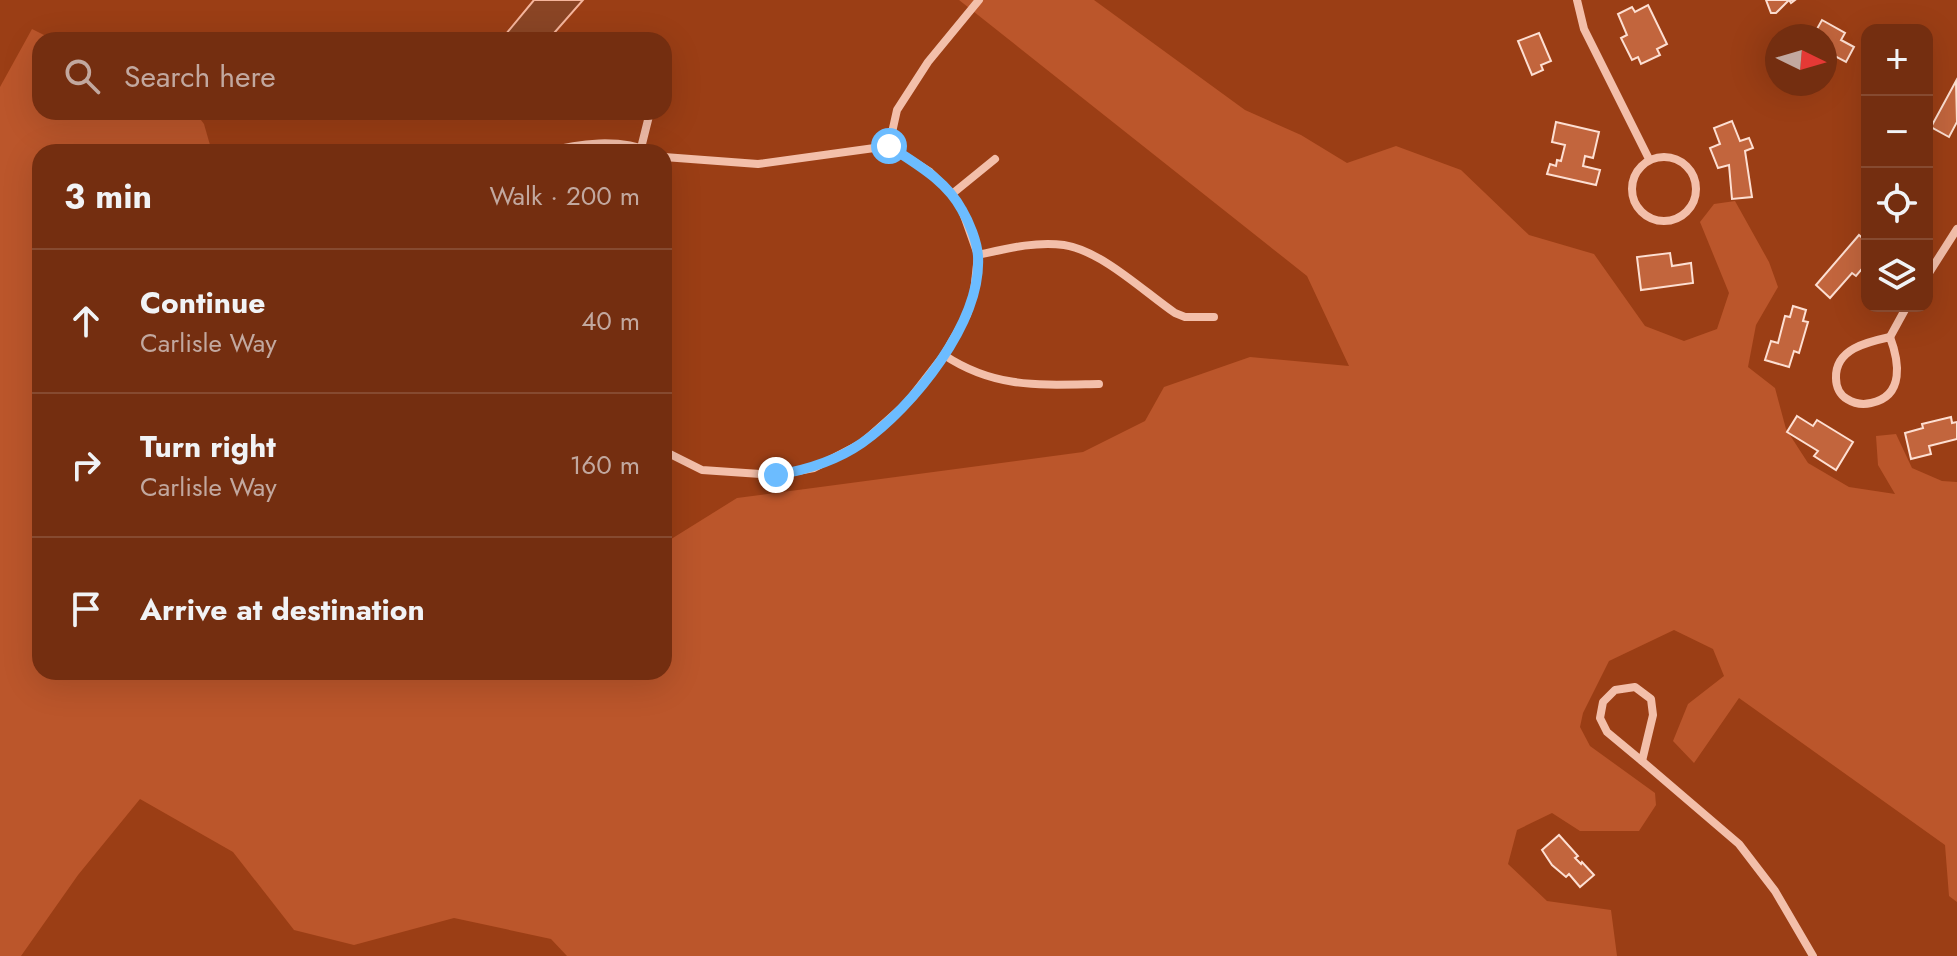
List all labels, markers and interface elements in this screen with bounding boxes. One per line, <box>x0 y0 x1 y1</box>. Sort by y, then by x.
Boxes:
north arrow <box>1765 24 1837 96</box>
map controls <box>1861 24 1933 312</box>
button: + <box>1861 24 1933 96</box>
search box <box>32 32 672 120</box>
icon: search <box>60 54 104 98</box>
text: Search here <box>124 55 276 98</box>
button: − <box>1861 96 1933 168</box>
route start <box>871 128 907 164</box>
button: locate <box>1861 168 1933 240</box>
text: 3 min <box>64 172 152 221</box>
text: Walk · 200 m <box>489 177 640 215</box>
button: layers <box>1861 240 1933 312</box>
text: Continue <box>140 281 266 324</box>
icon: ahead <box>64 299 108 343</box>
text: 40 m <box>581 302 640 340</box>
text: Carlisle Way <box>140 324 277 362</box>
text: Turn right <box>140 425 276 468</box>
icon: right <box>64 443 108 487</box>
text: 160 m <box>570 446 640 484</box>
route end <box>758 457 794 493</box>
text: Carlisle Way <box>140 468 277 506</box>
icon: arrive <box>64 587 108 631</box>
text: Arrive at destination <box>140 588 425 631</box>

